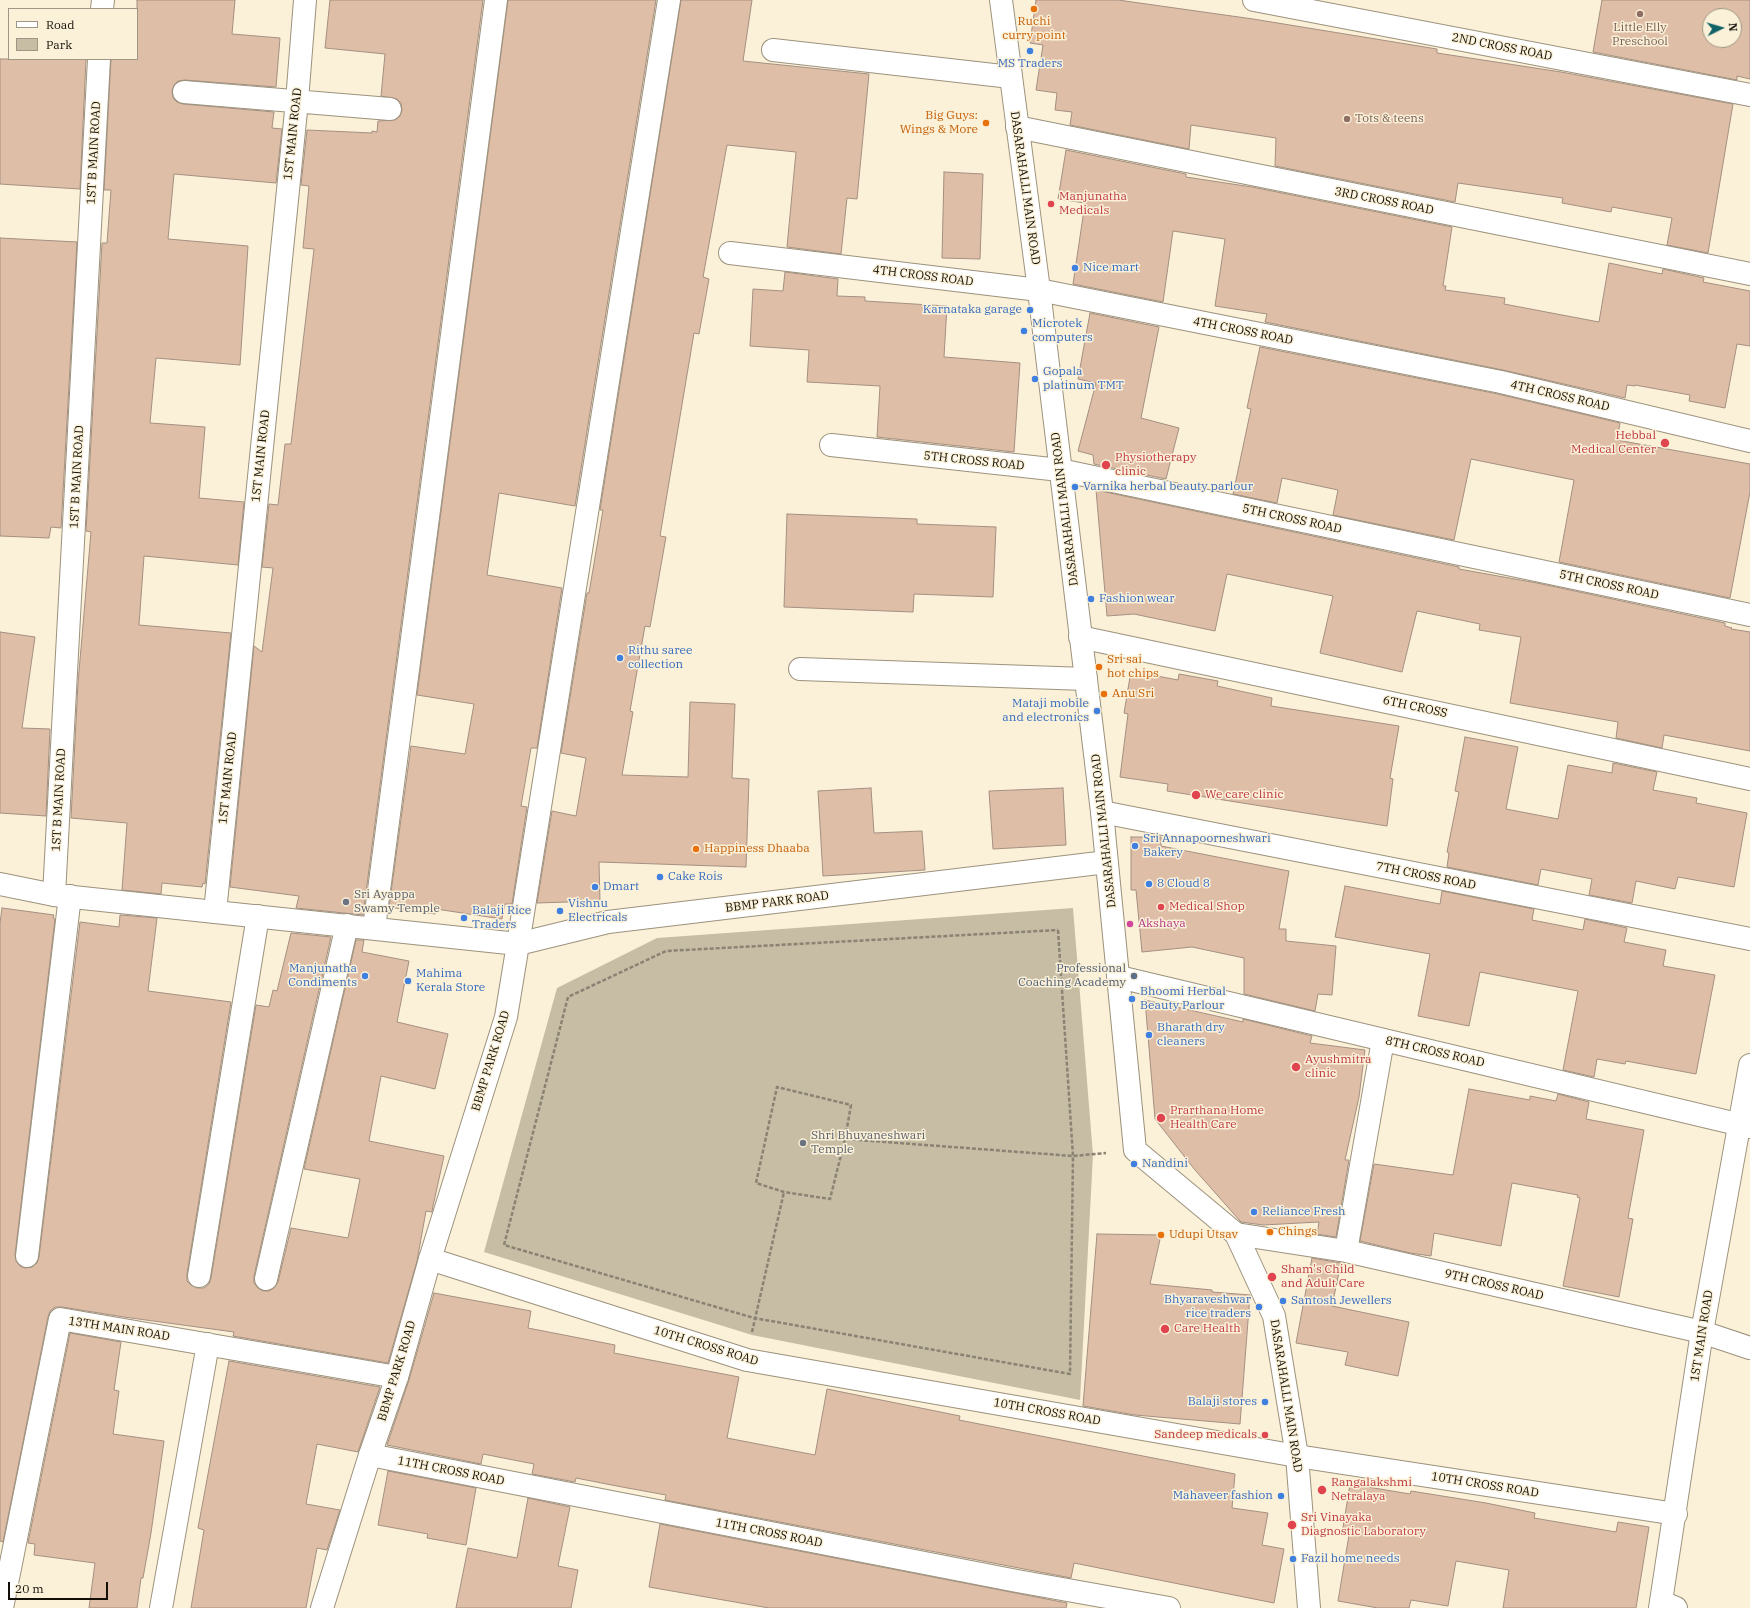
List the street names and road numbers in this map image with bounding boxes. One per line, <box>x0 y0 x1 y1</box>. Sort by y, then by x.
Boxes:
street label: 2ND CROSS ROAD <box>1451 30 1553 64</box>
street label: 1ST MAIN ROAD <box>281 87 305 181</box>
street label: 1ST B MAIN ROAD <box>84 101 104 205</box>
street label: DASARAHALLI MAIN ROAD <box>1007 110 1043 266</box>
street label: 3RD CROSS ROAD <box>1333 184 1435 218</box>
street label: 4TH CROSS ROAD <box>872 263 974 289</box>
street label: 4TH CROSS ROAD <box>1192 314 1294 348</box>
street label: 4TH CROSS ROAD <box>1509 378 1611 414</box>
street label: 1ST MAIN ROAD <box>249 409 273 503</box>
street label: 1ST B MAIN ROAD <box>67 425 87 529</box>
street label: DASARAHALLI MAIN ROAD <box>1048 431 1082 587</box>
street label: 5TH CROSS ROAD <box>923 449 1025 473</box>
street label: 5TH CROSS ROAD <box>1241 501 1343 537</box>
street label: 5TH CROSS ROAD <box>1558 567 1660 603</box>
street label: 6TH CROSS <box>1381 693 1449 721</box>
street label: 1ST MAIN ROAD <box>216 731 240 825</box>
street label: 1ST B MAIN ROAD <box>49 748 69 852</box>
street label: DASARAHALLI MAIN ROAD <box>1089 753 1119 909</box>
street label: 7TH CROSS ROAD <box>1375 859 1477 893</box>
street label: BBMP PARK ROAD <box>724 888 830 916</box>
street label: BBMP PARK ROAD <box>469 1009 513 1113</box>
street label: 8TH CROSS ROAD <box>1384 1034 1486 1070</box>
street label: 9TH CROSS ROAD <box>1443 1267 1545 1303</box>
street label: 1ST MAIN ROAD <box>1688 1289 1716 1383</box>
street label: 13TH MAIN ROAD <box>67 1314 171 1344</box>
street label: DASARAHALLI MAIN ROAD <box>1267 1318 1305 1474</box>
street label: BBMP PARK ROAD <box>375 1319 419 1423</box>
street label: 10TH CROSS ROAD <box>652 1323 760 1369</box>
street label: 10TH CROSS ROAD <box>992 1395 1102 1429</box>
street label: 11TH CROSS ROAD <box>396 1454 506 1488</box>
street label: 10TH CROSS ROAD <box>1430 1469 1540 1501</box>
street label: 11TH CROSS ROAD <box>714 1516 824 1550</box>

